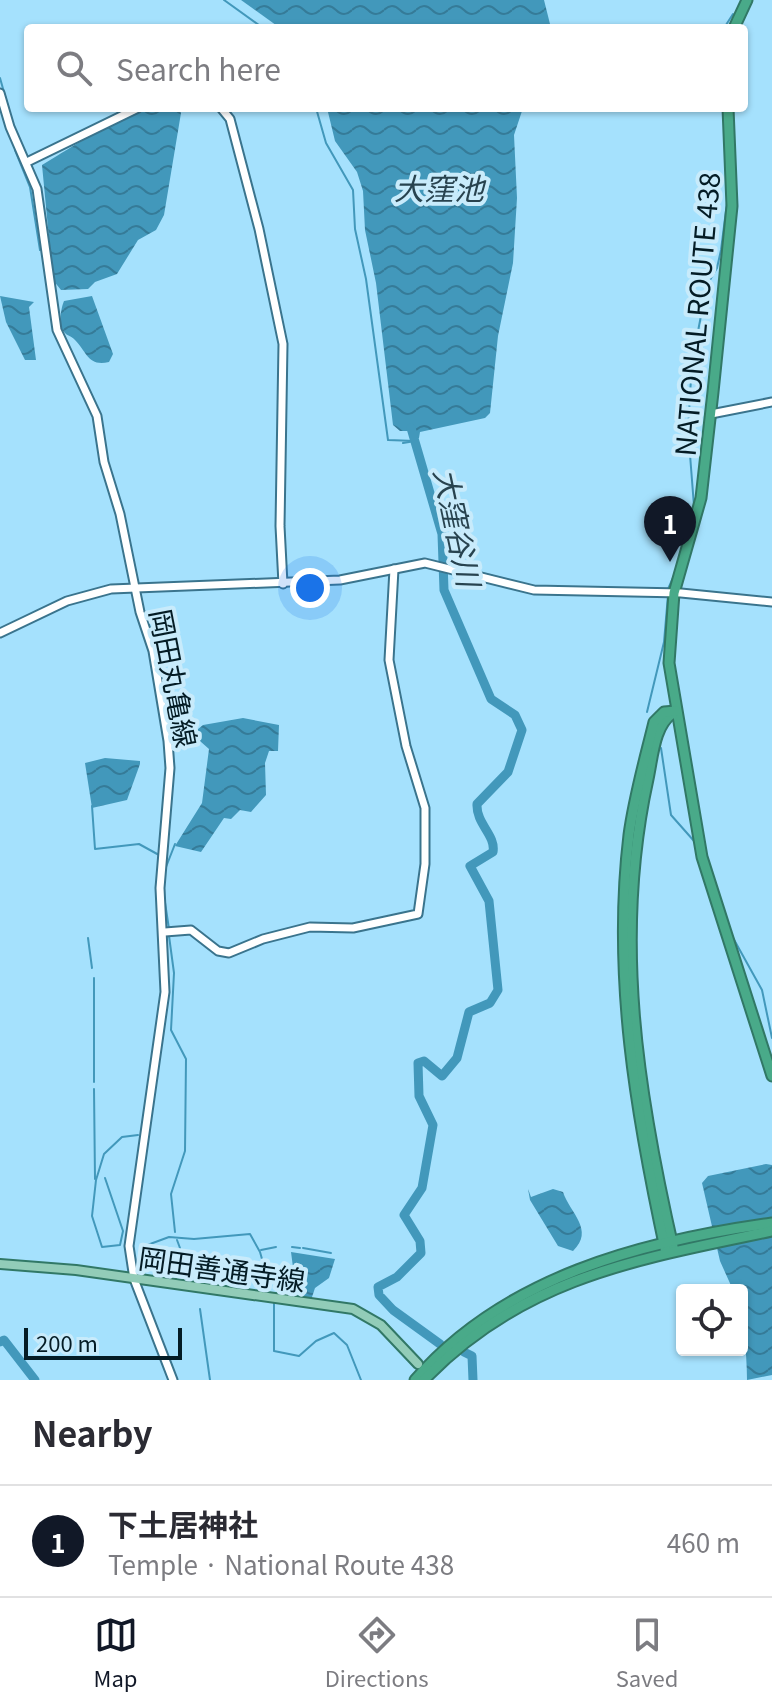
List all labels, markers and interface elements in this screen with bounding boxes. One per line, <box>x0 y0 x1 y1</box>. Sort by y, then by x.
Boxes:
search box <box>24 24 748 112</box>
icon: search <box>52 46 96 90</box>
text: Search here <box>116 46 281 90</box>
water label: 大窪池 <box>394 165 487 209</box>
street label: NATIONAL ROUTE 438 <box>664 170 728 458</box>
water label: 大窪谷川 <box>425 464 494 593</box>
pin: 1 <box>644 496 696 562</box>
your location <box>290 568 330 608</box>
street label: 岡田丸亀線 <box>142 605 208 751</box>
street label: 岡田善通寺線 <box>136 1237 308 1299</box>
map controls <box>676 1284 748 1356</box>
button: locate <box>676 1284 748 1356</box>
scale bar <box>24 1324 182 1360</box>
text: 200 m <box>36 1326 98 1358</box>
text: Nearby <box>32 1408 152 1457</box>
text: 下土居神社 <box>108 1501 258 1545</box>
text: 1 <box>50 1523 66 1560</box>
text: 460 m <box>667 1523 740 1560</box>
text: Temple · National Route 438 <box>108 1545 454 1582</box>
tab: Map <box>94 1613 138 1693</box>
tab: Directions <box>325 1613 429 1693</box>
tab: Saved <box>616 1613 678 1693</box>

